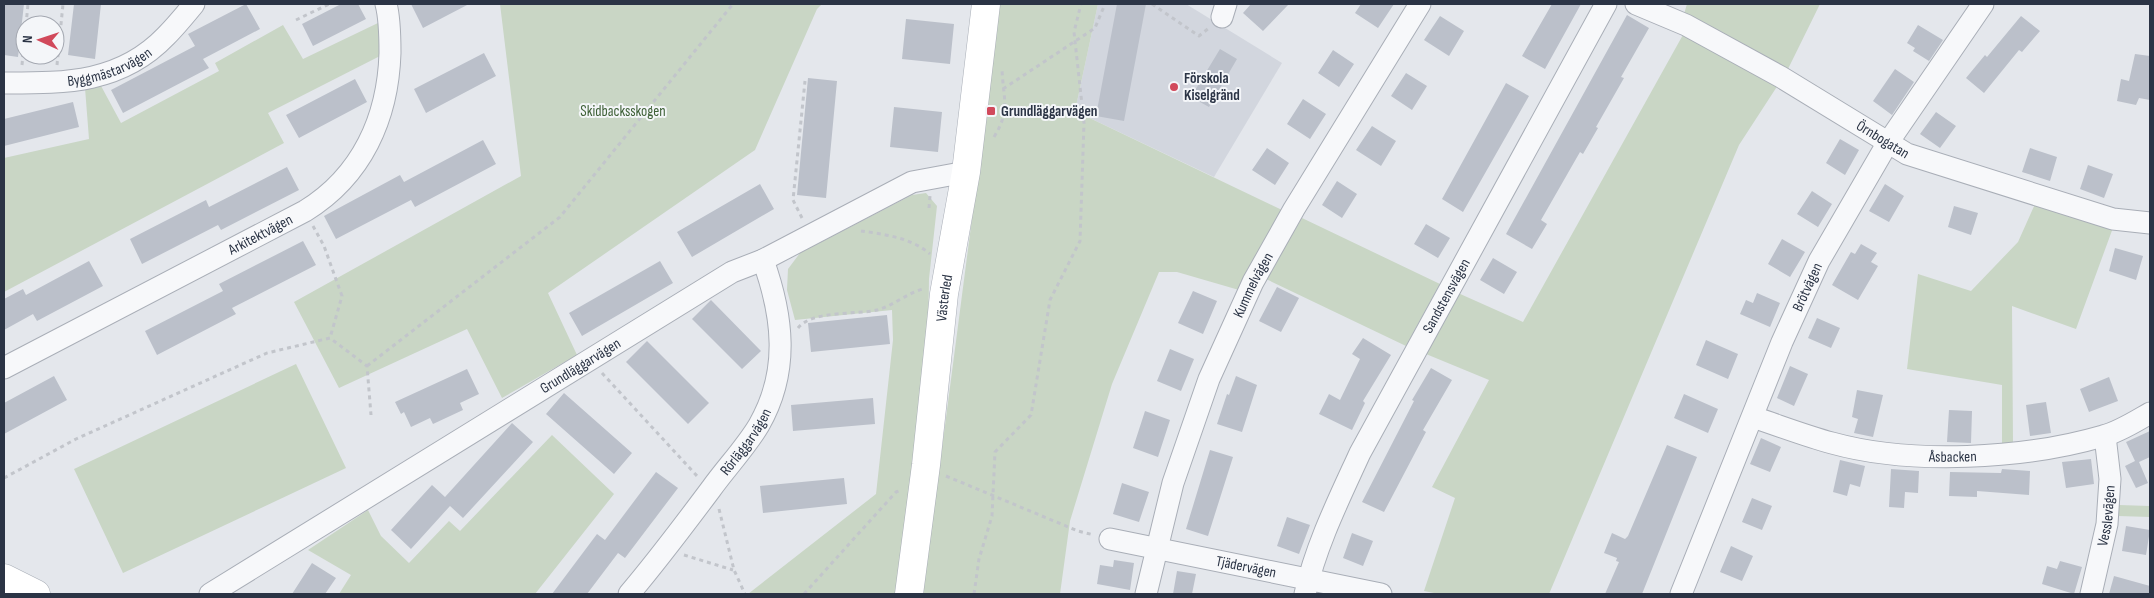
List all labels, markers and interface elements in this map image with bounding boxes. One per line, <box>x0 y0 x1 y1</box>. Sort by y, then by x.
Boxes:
north arrow <box>15 15 65 65</box>
text: N <box>19 35 36 44</box>
street label: Byggmästarvägen <box>66 43 156 90</box>
place label: Förskola Kiselgränd <box>1184 69 1240 105</box>
marker: Förskola Kiselgränd <box>1168 81 1180 93</box>
park label: Skidbacksskogen <box>580 102 666 121</box>
place label: Grundläggarvägen <box>1001 102 1098 121</box>
marker: Grundläggarvägen <box>985 105 997 117</box>
street label: Örnbogatan <box>1853 116 1913 163</box>
street label: Arkitektvägen <box>224 210 296 259</box>
street label: Kummelvägen <box>1229 249 1277 321</box>
street label: Sandstensvägen <box>1418 255 1474 336</box>
street label: Brötvägen <box>1788 260 1826 314</box>
street label: Västerled <box>932 273 957 323</box>
street label: Grundläggarvägen <box>536 334 624 398</box>
street label: Rörläggarvägen <box>716 405 776 479</box>
street label: Åsbacken <box>1928 447 1977 466</box>
street label: Vesslevägen <box>2093 485 2119 548</box>
street label: Tjädervägen <box>1214 551 1278 582</box>

